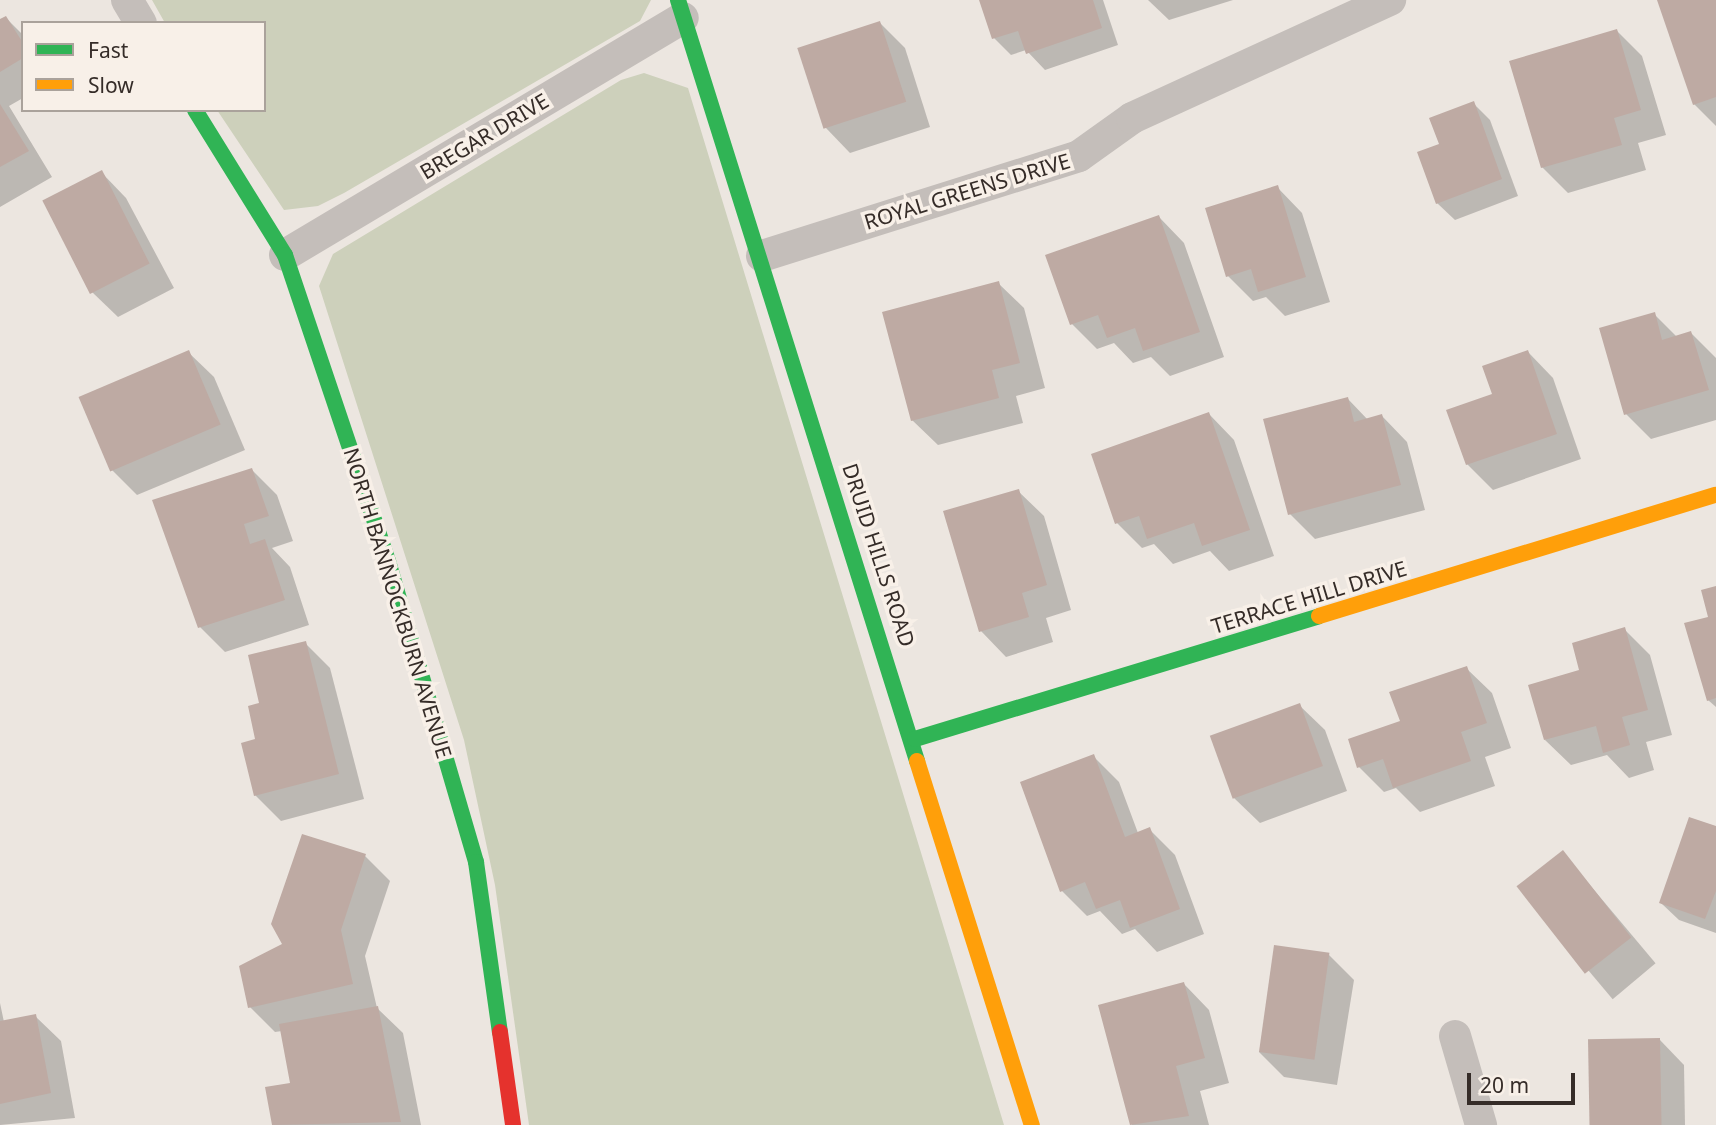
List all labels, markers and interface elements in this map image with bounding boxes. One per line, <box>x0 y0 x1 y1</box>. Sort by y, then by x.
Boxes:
legend <box>21 21 266 112</box>
text: Fast <box>88 36 128 64</box>
text: Slow <box>88 71 134 99</box>
street label: BREGAR DRIVE <box>415 88 553 184</box>
street label: ROYAL GREENS DRIVE <box>861 148 1073 234</box>
street label: NORTH BANNOCKBURN AVENUE <box>339 445 457 761</box>
street label: DRUID HILLS ROAD <box>837 460 921 650</box>
street label: TERRACE HILL DRIVE <box>1208 555 1410 639</box>
scale bar <box>1471 1058 1580 1102</box>
text: 20 m <box>1480 1071 1529 1099</box>

